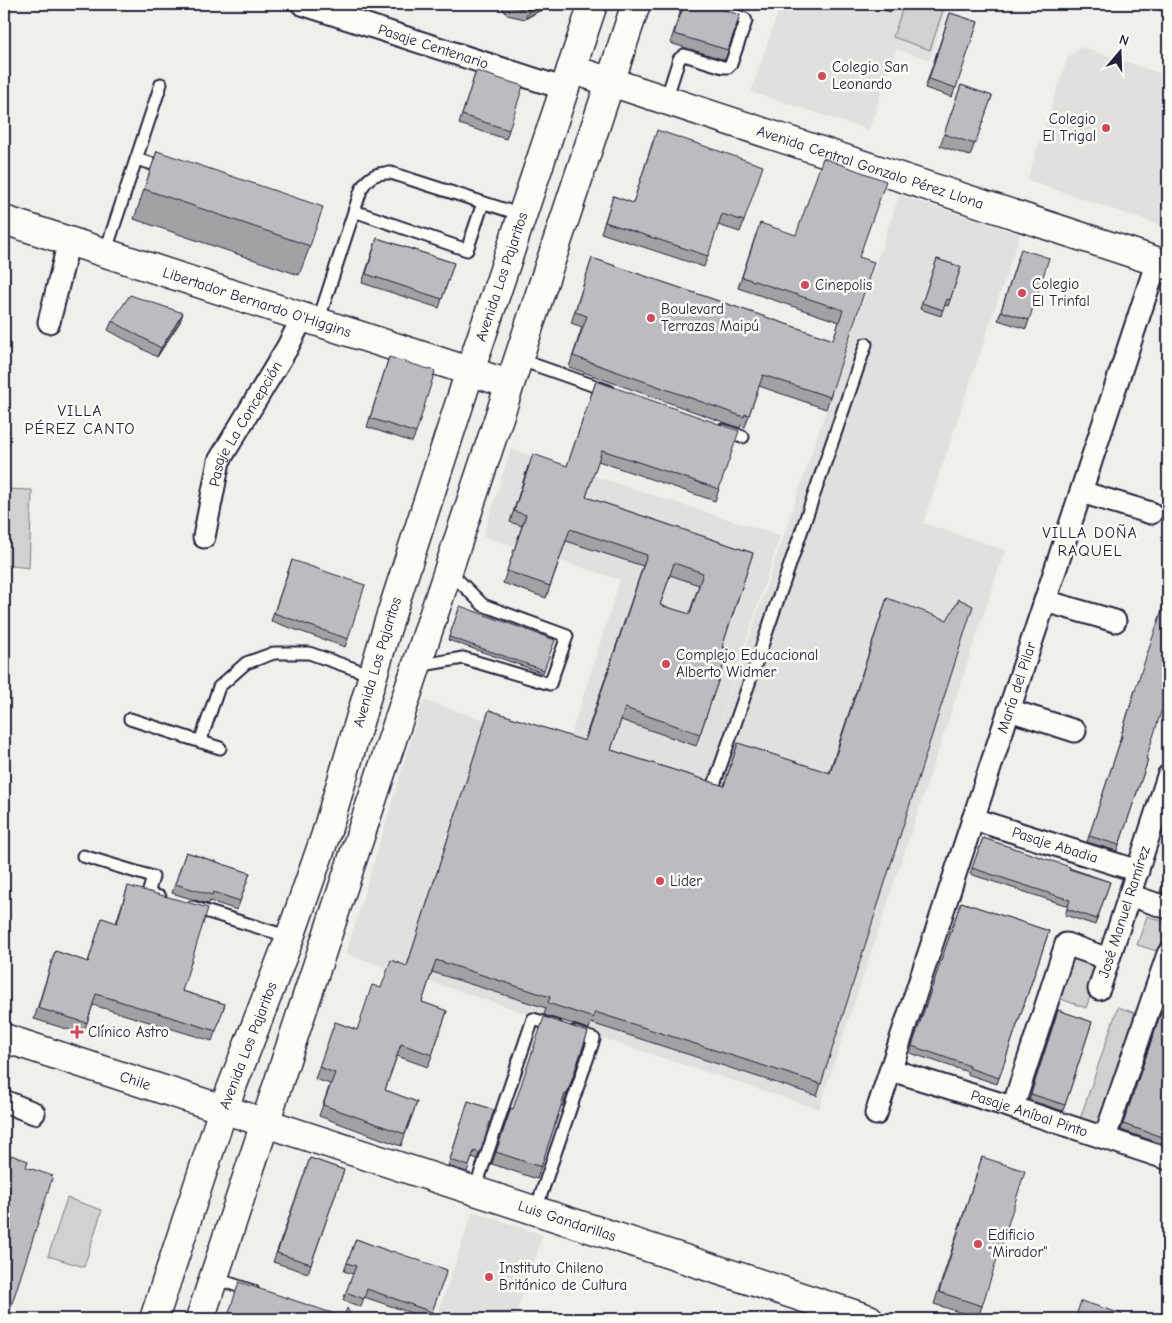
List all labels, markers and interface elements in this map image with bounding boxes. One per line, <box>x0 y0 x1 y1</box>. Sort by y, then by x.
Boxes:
street label: Pasaje Centenario <box>376 20 491 73</box>
north arrow <box>1094 28 1144 78</box>
text: N <box>1117 31 1131 50</box>
place label: Colegio San Leonardo <box>832 58 909 93</box>
marker: Colegio San Leonardo <box>816 70 828 82</box>
place label: Colegio El Trigal <box>1042 110 1096 145</box>
street label: Avenida Central Gonzalo Pérez Llona <box>755 122 986 213</box>
marker: Colegio El Trigal <box>1100 122 1112 134</box>
street label: Avenida Los Pajaritos <box>472 210 532 344</box>
street label: Libertador Bernardo O'Higgins <box>161 263 353 341</box>
place label: Colegio El Trinfal <box>1032 275 1090 310</box>
place label: Cinepolis <box>815 276 872 294</box>
marker: Cinepolis <box>799 279 811 291</box>
marker: Colegio El Trinfal <box>1016 287 1028 299</box>
place label: Boulevard Terrazas Maipú <box>661 300 759 335</box>
marker: Boulevard Terrazas Maipú <box>645 312 657 324</box>
street label: Pasaje La Concepción <box>205 358 286 488</box>
district label: VILLA PÉREZ CANTO <box>25 402 135 438</box>
district label: VILLA DOÑA RAQUEL <box>1042 524 1138 560</box>
street label: Avenida Los Pajaritos <box>349 595 405 729</box>
street label: María del Pilar <box>993 640 1040 736</box>
place label: Complejo Educacional Alberto Widmer <box>676 646 818 681</box>
marker: Complejo Educacional Alberto Widmer <box>660 658 672 670</box>
street label: Pasaje Abadia <box>1010 823 1100 867</box>
street label: José Manuel Ramírez <box>1094 843 1154 980</box>
place label: Lider <box>670 872 702 890</box>
marker: Lider <box>654 875 666 887</box>
street label: Avenida Los Pajaritos <box>215 979 281 1112</box>
place label: Clínico Astro <box>88 1023 169 1041</box>
marker: Clínico Astro <box>70 1025 84 1039</box>
street label: Chile <box>117 1067 153 1094</box>
street label: Pasaje Aníbal Pinto <box>969 1086 1090 1141</box>
street label: Luis Gandarillas <box>516 1197 618 1245</box>
place label: Edificio "Mirador" <box>988 1226 1047 1261</box>
marker: Edificio "Mirador" <box>972 1238 984 1250</box>
place label: Instituto Chileno Británico de Cultura <box>499 1259 627 1294</box>
marker: Instituto Chileno Británico de Cultura <box>483 1271 495 1283</box>

